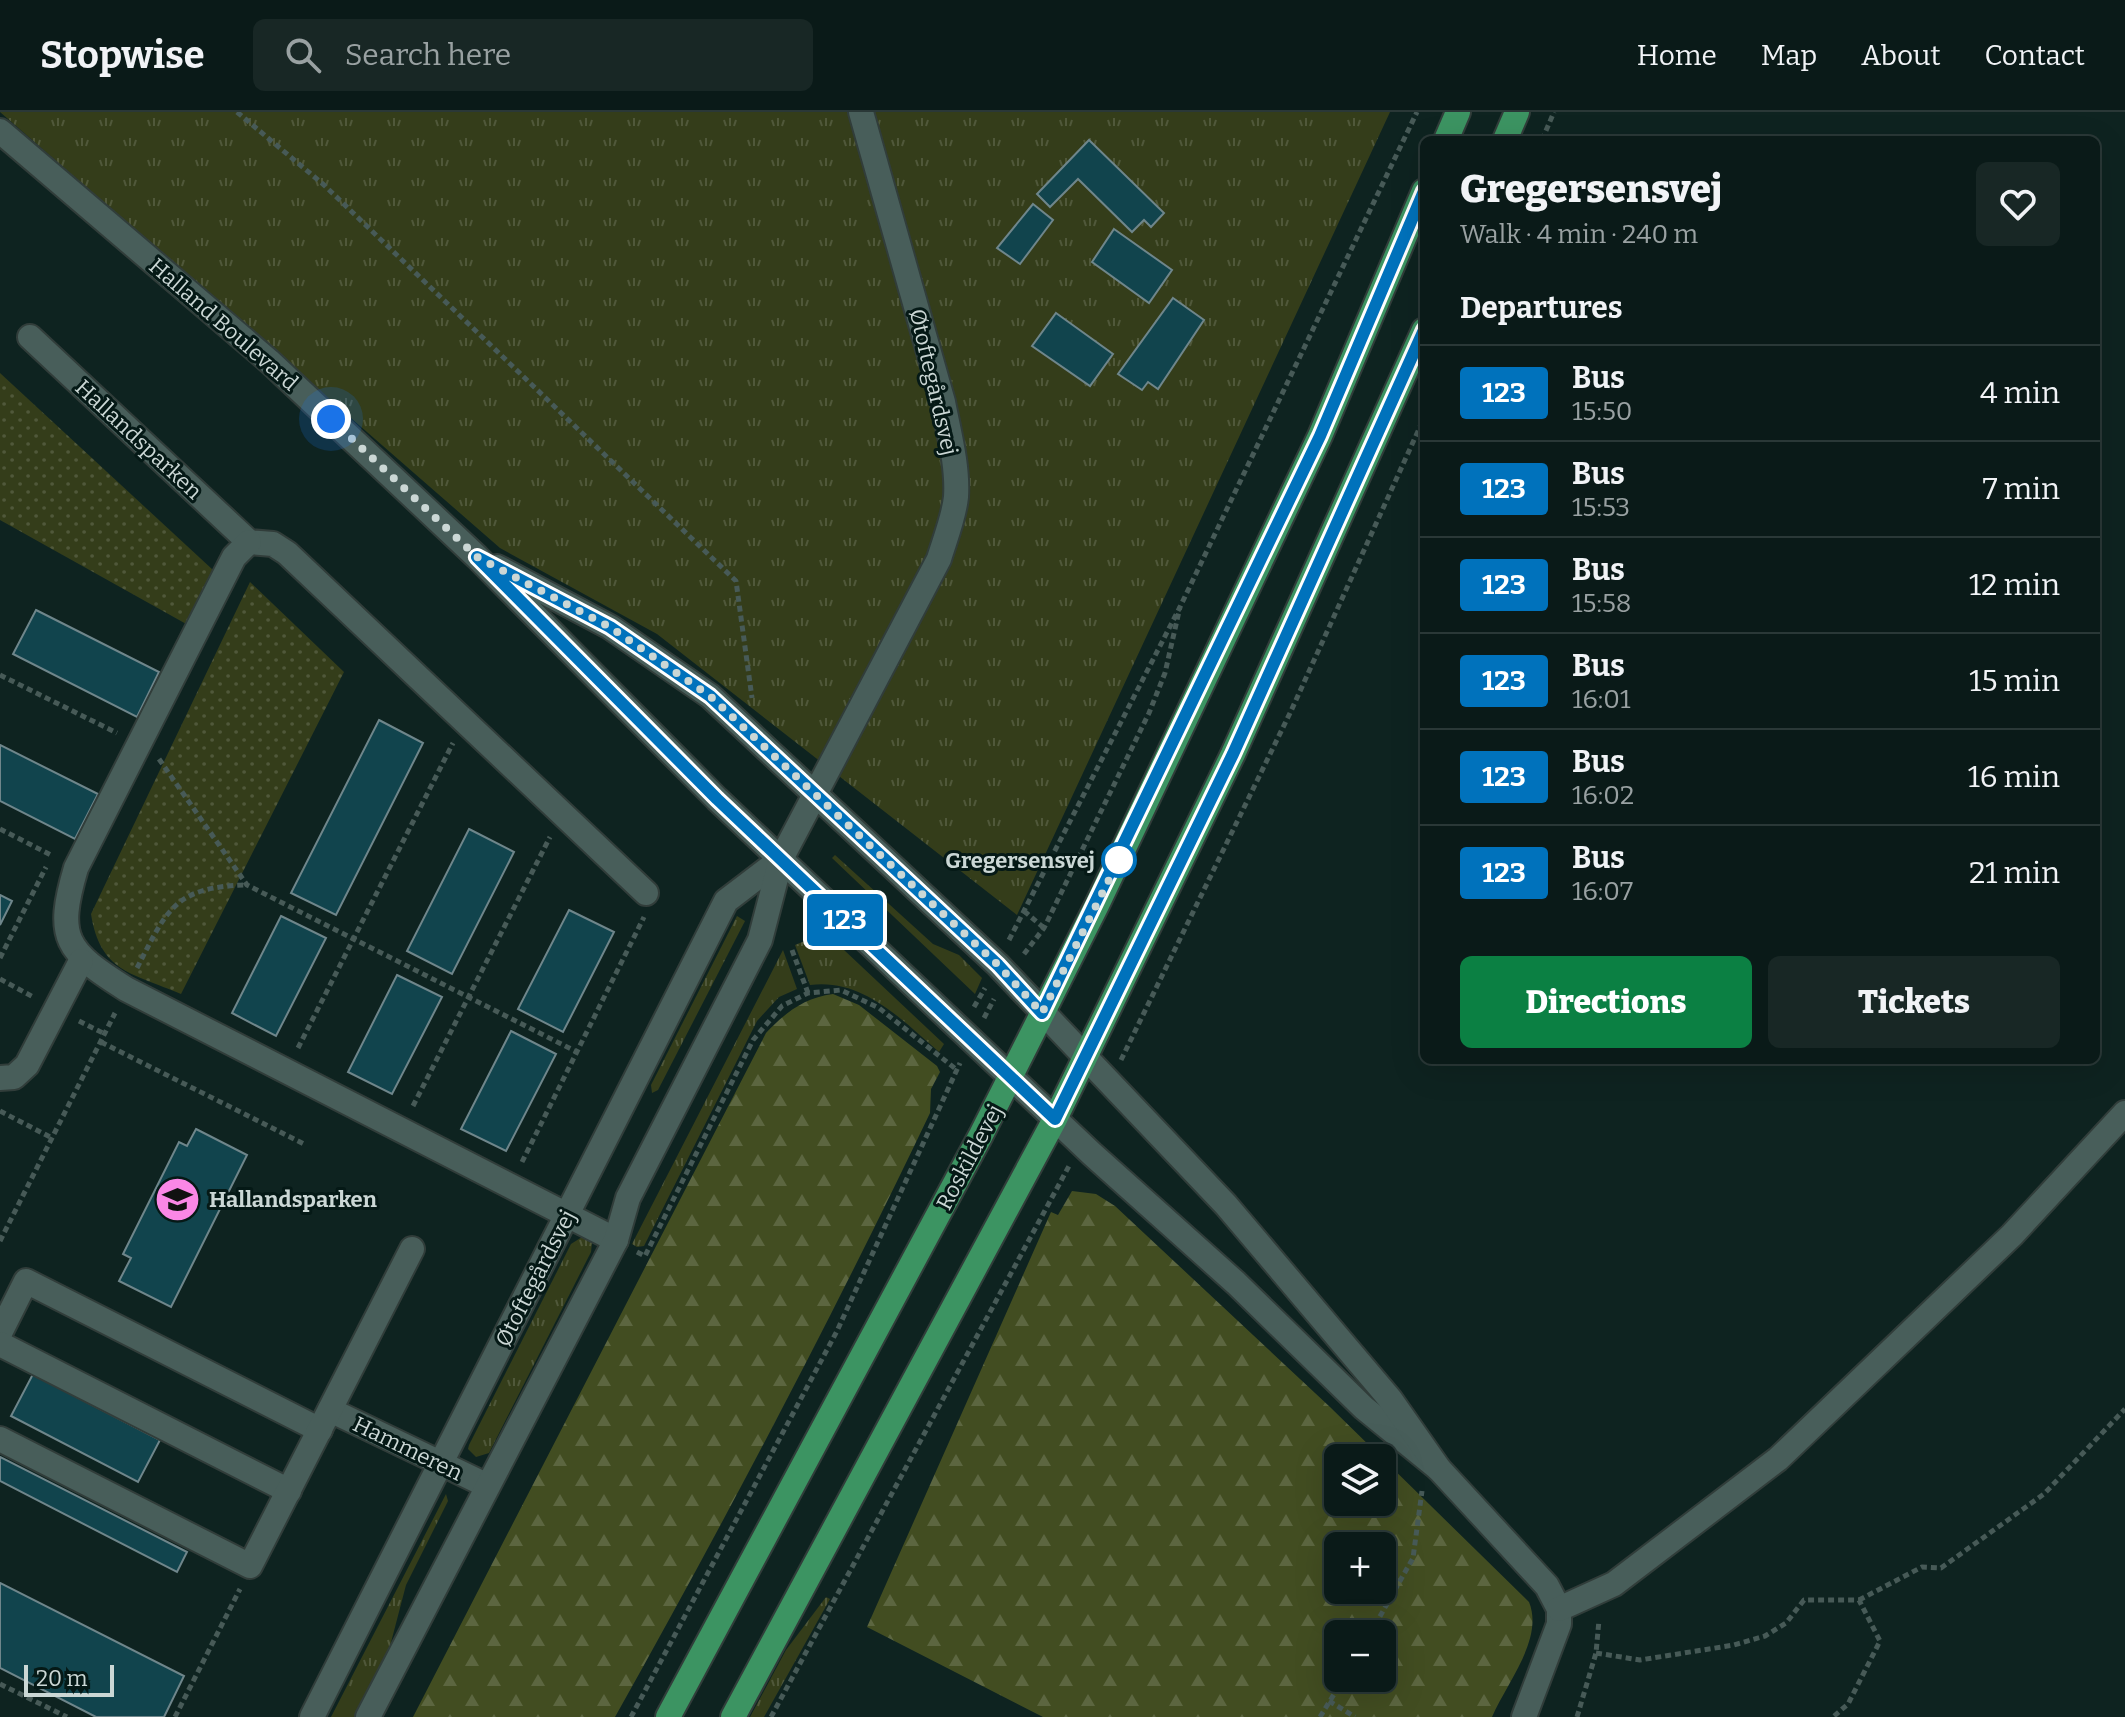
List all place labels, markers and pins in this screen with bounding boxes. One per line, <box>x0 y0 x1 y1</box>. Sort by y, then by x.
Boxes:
marker: Gregersensvej <box>1102 843 1136 877</box>
place label: Gregersensvej <box>945 847 1095 874</box>
school or university icon: Hallandsparken <box>154 1175 202 1223</box>
place label: Hallandsparken <box>209 1186 377 1213</box>

